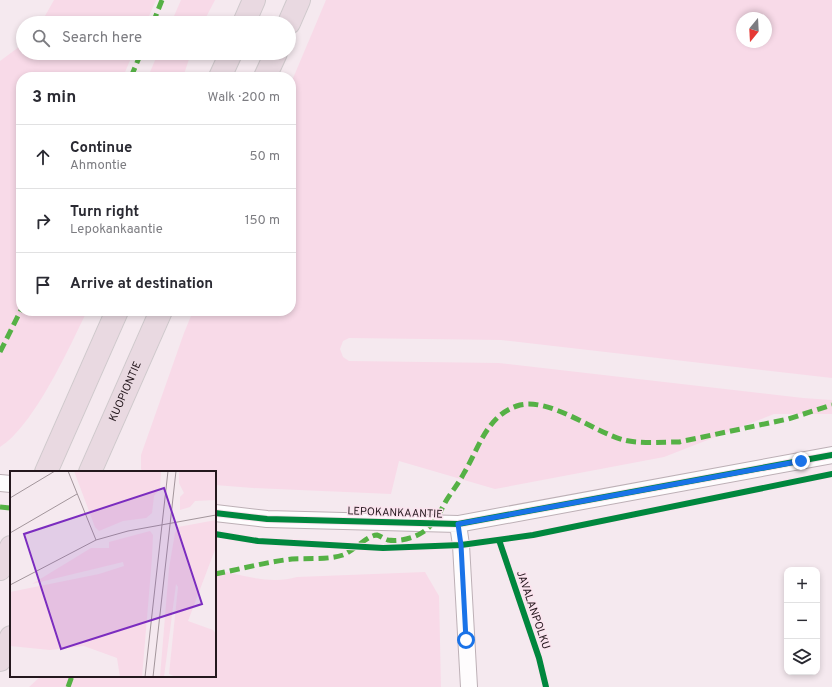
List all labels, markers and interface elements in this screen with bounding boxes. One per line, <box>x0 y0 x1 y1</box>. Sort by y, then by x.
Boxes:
north arrow <box>736 12 772 48</box>
search box <box>16 16 296 60</box>
icon: search <box>30 27 52 49</box>
text: Search here <box>62 29 142 48</box>
text: 3 min <box>32 87 76 109</box>
text: Walk · 200 m <box>208 90 280 106</box>
text: Continue <box>70 139 132 158</box>
icon: ahead <box>32 146 54 168</box>
text: 50 m <box>250 149 280 165</box>
text: Ahmontie <box>70 158 127 174</box>
text: Turn right <box>70 203 139 222</box>
icon: right <box>32 210 54 232</box>
text: 150 m <box>245 213 280 229</box>
text: Lepokankaantie <box>70 222 163 238</box>
icon: arrive <box>32 274 54 296</box>
text: Arrive at destination <box>70 275 213 294</box>
street label: KUOPIONTIE <box>106 359 145 424</box>
route end <box>792 452 810 470</box>
inset map <box>10 471 216 677</box>
street label: LEPOKANKAANTIE <box>347 504 443 522</box>
map controls <box>784 567 820 675</box>
button: + <box>784 567 820 603</box>
street label: JAVALANPOLKU <box>513 569 553 651</box>
button: − <box>784 603 820 639</box>
route start <box>457 631 475 649</box>
button: layers <box>784 639 820 675</box>

